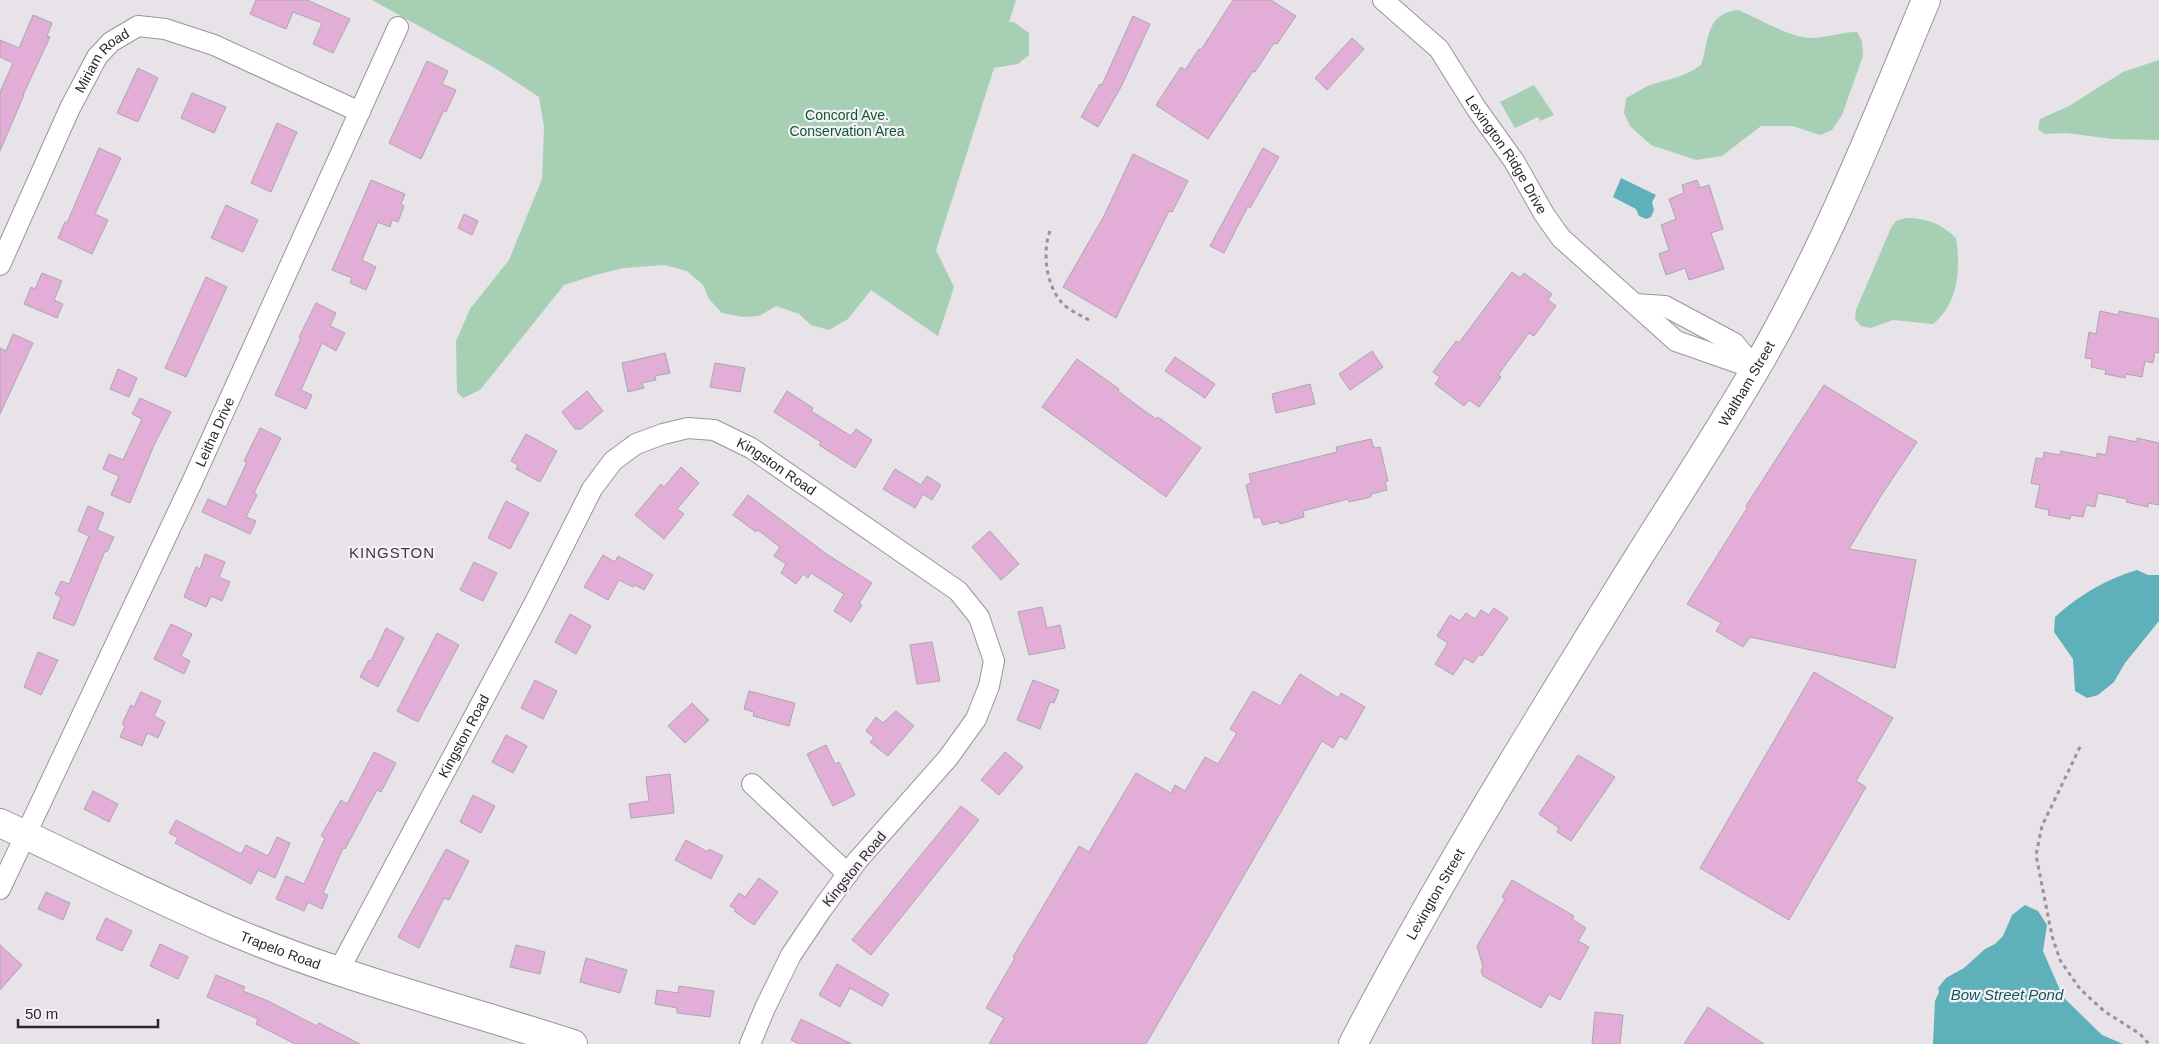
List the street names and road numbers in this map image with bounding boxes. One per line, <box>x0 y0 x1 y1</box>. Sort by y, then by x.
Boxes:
street label: Miriam Road <box>72 25 132 96</box>
street label: Lexington Ridge Drive <box>1462 93 1550 217</box>
street label: Waltham Street <box>1715 338 1778 429</box>
street label: Leitha Drive <box>192 394 237 469</box>
street label: Kingston Road <box>734 434 819 498</box>
street label: Kingston Road <box>435 692 492 780</box>
street label: Kingston Road <box>819 828 889 910</box>
street label: Lexington Street <box>1403 846 1468 942</box>
street label: Trapelo Road <box>238 928 323 972</box>

